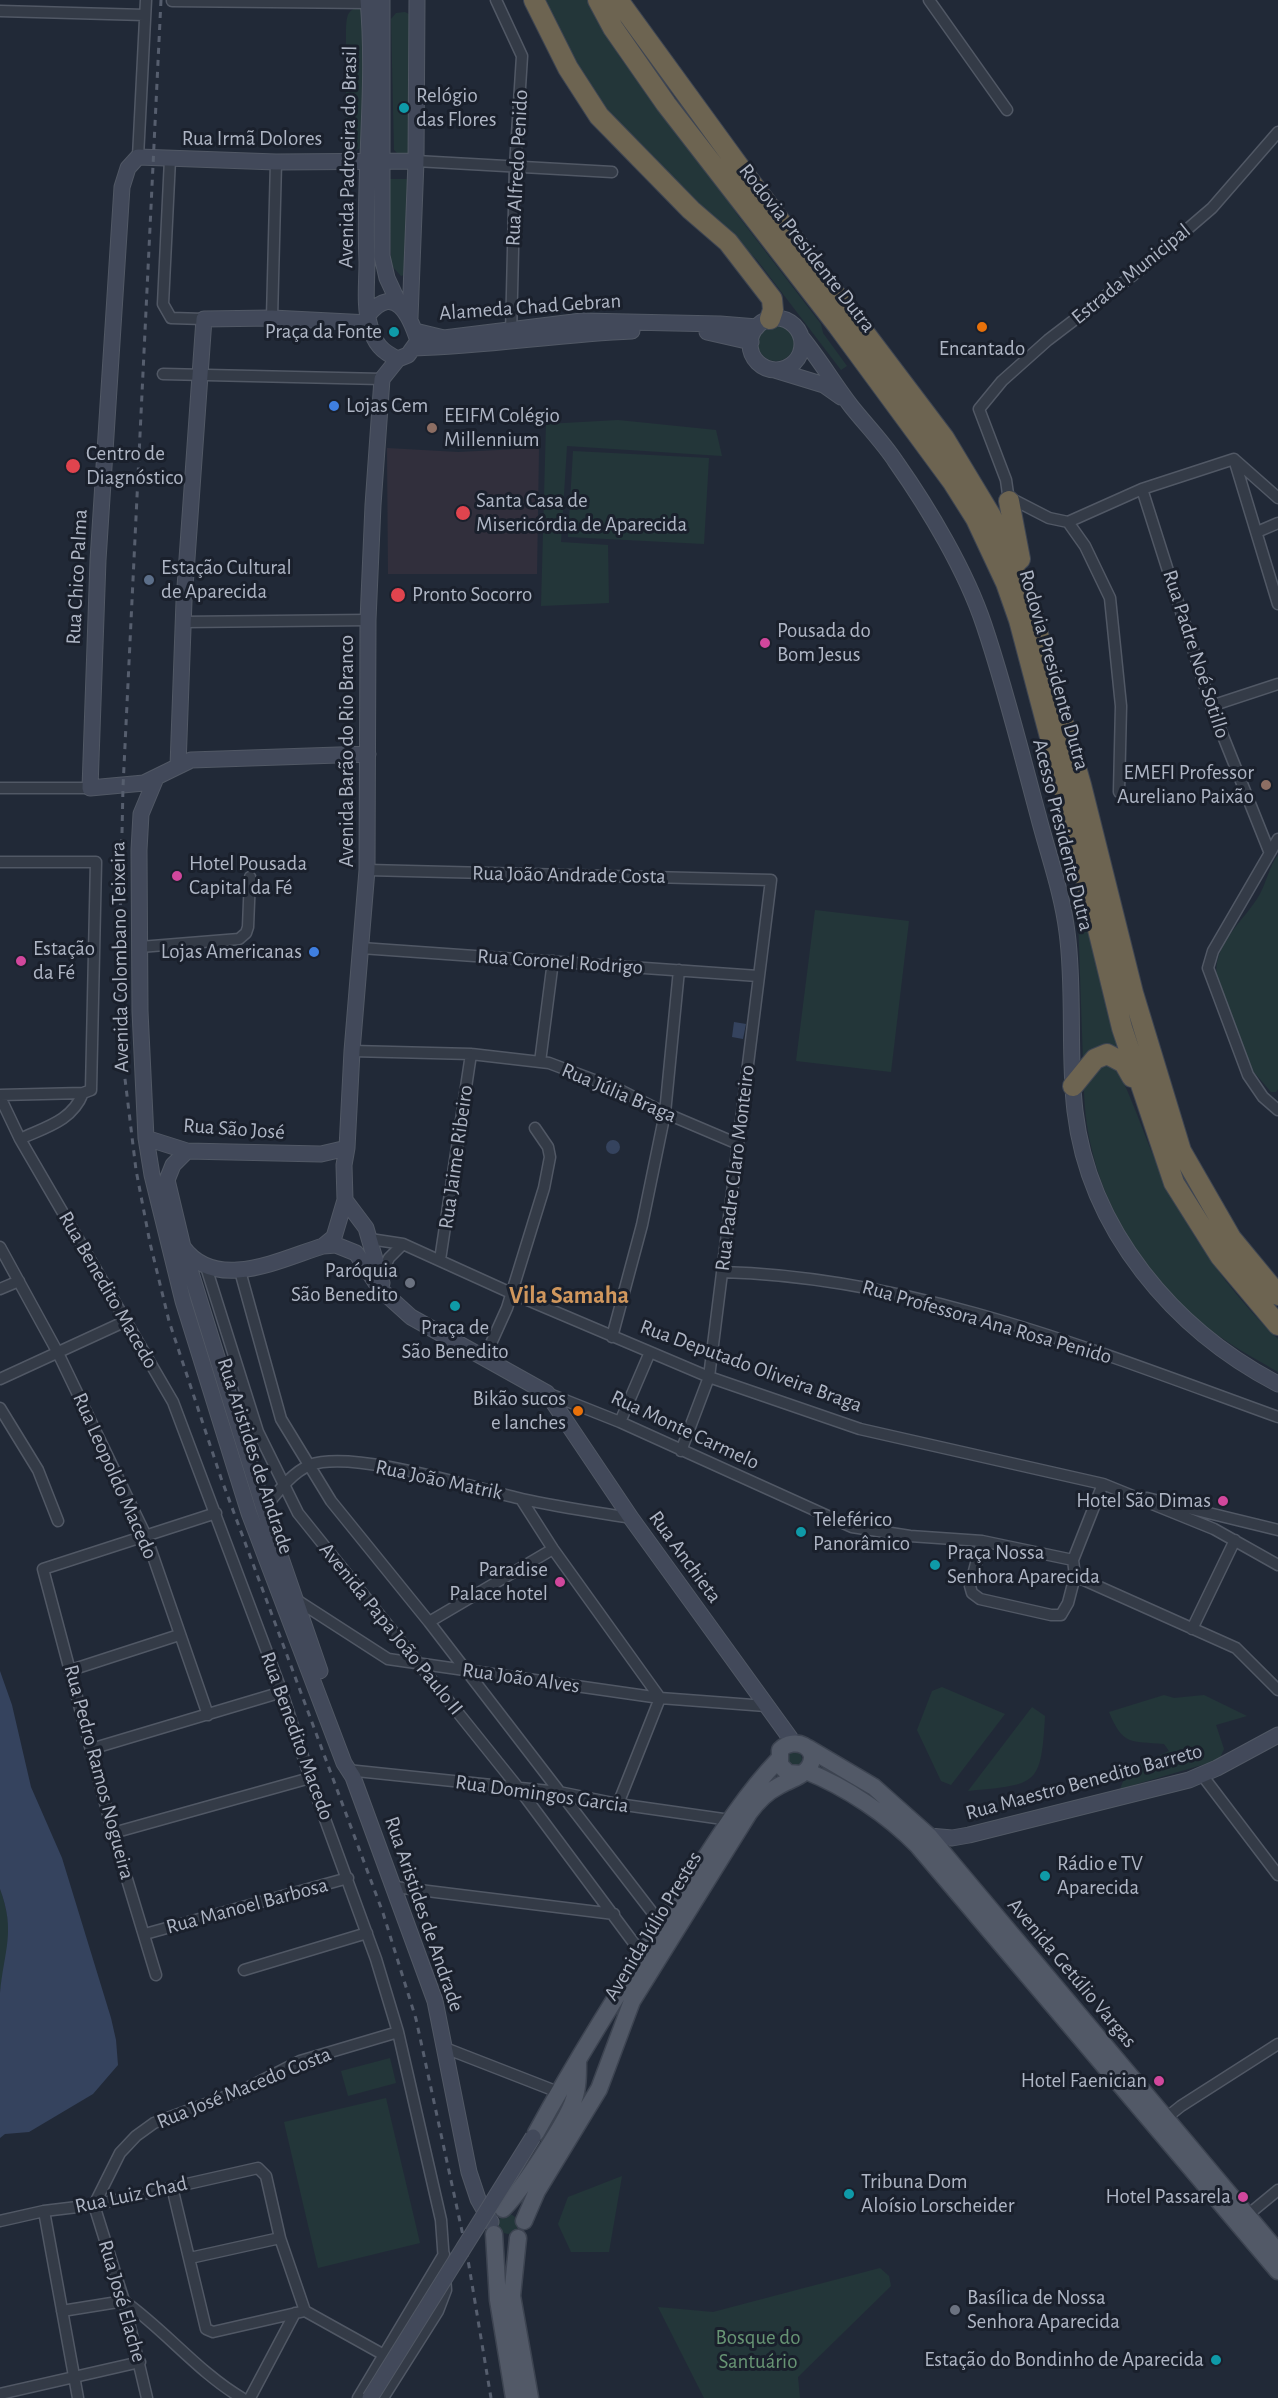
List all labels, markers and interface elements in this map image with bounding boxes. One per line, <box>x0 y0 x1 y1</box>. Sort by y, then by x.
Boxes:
street label: Avenida Padroeira do Brasil <box>333 46 363 268</box>
place label: Relógio das Flores <box>416 83 496 133</box>
street label: Rua Alfredo Penido <box>500 89 534 247</box>
marker: Relógio das Flores <box>397 101 411 115</box>
street label: Rua Irmã Dolores <box>182 126 322 152</box>
street label: Rodovia Presidente Dutra <box>733 159 881 337</box>
street label: Estrada Municipal <box>1066 218 1196 330</box>
street label: Alameda Chad Gebran <box>438 288 622 326</box>
place label: Praça da Fonte <box>265 319 382 345</box>
marker: Encantado <box>975 320 989 334</box>
marker: Praça da Fonte <box>387 325 401 339</box>
place label: Encantado <box>939 336 1025 362</box>
place label: Lojas Cem <box>346 393 428 419</box>
marker: Lojas Cem <box>327 399 341 413</box>
place label: EEIFM Colégio Millennium <box>444 403 560 453</box>
marker: EEIFM Colégio Millennium <box>425 421 439 435</box>
place label: Centro de Diagnóstico <box>86 441 184 491</box>
marker: Centro de Diagnóstico <box>64 457 82 475</box>
place label: Santa Casa de Misericórdia de Aparecida <box>476 488 687 538</box>
marker: Santa Casa de Misericórdia de Aparecida <box>454 504 472 522</box>
street label: Rua Chico Palma <box>61 509 93 645</box>
place label: Estação Cultural de Aparecida <box>161 555 292 605</box>
street label: Rodovia Presidente Dutra <box>1013 567 1095 773</box>
street label: Rua Padre Noé Sotillo <box>1157 567 1235 741</box>
marker: Estação Cultural de Aparecida <box>142 573 156 587</box>
place label: Pronto Socorro <box>412 582 532 608</box>
marker: Pronto Socorro <box>389 586 407 604</box>
place label: Pousada do Bom Jesus <box>777 618 871 668</box>
street label: Avenida Barão do Rio Branco <box>334 635 360 867</box>
marker: Pousada do Bom Jesus <box>758 636 772 650</box>
street label: Acesso Presidente Dutra <box>1027 736 1099 934</box>
place label: EMEFI Professor Aureliano Paixão <box>1117 760 1254 810</box>
marker: EMEFI Professor Aureliano Paixão <box>1259 778 1273 792</box>
street label: Avenida Colombano Teixeira <box>105 841 135 1073</box>
place label: Hotel Pousada Capital da Fé <box>189 851 307 901</box>
street label: Rua João Andrade Costa <box>472 861 666 889</box>
marker: Hotel Pousada Capital da Fé <box>170 869 184 883</box>
place label: Estação da Fé <box>33 936 95 986</box>
place label: Lojas Americanas <box>161 939 302 965</box>
street label: Rua Coronel Rodrigo <box>476 944 644 980</box>
marker: Lojas Americanas <box>307 945 321 959</box>
marker: Estação da Fé <box>14 954 28 968</box>
street label: Rua Júlia Braga <box>558 1057 680 1129</box>
street label: Rua Padre Claro Monteiro <box>710 1064 760 1272</box>
street label: Rua Jaime Ribeiro <box>433 1083 479 1231</box>
street label: Rua São José <box>182 1113 286 1145</box>
street label: Rua Benedito Macedo <box>53 1207 163 1373</box>
place label: Paróquia São Benedito <box>291 1258 398 1308</box>
street label: Rua Professora Ana Rosa Penido <box>859 1274 1115 1370</box>
marker: Paróquia São Benedito <box>403 1276 417 1290</box>
district label: Vila Samaha <box>509 1282 629 1310</box>
marker: Praça de São Benedito <box>448 1299 462 1313</box>
street label: Rua Deputado Oliveira Braga <box>637 1314 865 1418</box>
place label: Praça de São Benedito <box>402 1315 508 1365</box>
street label: Rua Aristides de Andrade <box>211 1355 299 1557</box>
street label: Rua Monte Carmelo <box>607 1385 763 1475</box>
place label: Bikão sucos e lanches <box>472 1386 566 1436</box>
street label: Rua Leopoldo Macedo <box>67 1389 163 1563</box>
marker: Bikão sucos e lanches <box>571 1404 585 1418</box>
street label: Rua João Matrik <box>373 1454 505 1506</box>
place label: Hotel São Dimas <box>1076 1488 1211 1514</box>
marker: Hotel São Dimas <box>1216 1494 1230 1508</box>
street label: Rua Anchieta <box>643 1506 727 1608</box>
place label: Teleférico Panorâmico <box>813 1507 910 1557</box>
marker: Teleférico Panorâmico <box>794 1525 808 1539</box>
street label: Avenida Papa João Paulo II <box>314 1538 468 1720</box>
place label: Praça Nossa Senhora Aparecida <box>947 1540 1100 1590</box>
place label: Paradise Palace hotel <box>449 1557 548 1607</box>
marker: Praça Nossa Senhora Aparecida <box>928 1558 942 1572</box>
marker: Paradise Palace hotel <box>553 1575 567 1589</box>
street label: Rua Benedito Macedo <box>255 1648 339 1824</box>
street label: Rua João Alves <box>461 1657 581 1699</box>
street label: Rua Pedro Ramos Nogueira <box>58 1662 140 1882</box>
street label: Rua Maestro Benedito Barreto <box>963 1738 1205 1826</box>
street label: Rua Domingos Garcia <box>454 1769 630 1819</box>
street label: Rua Aristides de Andrade <box>379 1813 469 2015</box>
street label: Avenida Júlio Prestes <box>598 1847 708 2005</box>
place label: Rádio e TV Aparecida <box>1057 1851 1143 1901</box>
marker: Rádio e TV Aparecida <box>1038 1869 1052 1883</box>
street label: Rua Manoel Barbosa <box>163 1872 331 1940</box>
street label: Avenida Getúlio Vargas <box>1002 1893 1142 2053</box>
street label: Rua José Macedo Costa <box>153 2042 335 2134</box>
place label: Hotel Faenician <box>1021 2068 1147 2094</box>
marker: Hotel Faenician <box>1152 2074 1166 2088</box>
place label: Tribuna Dom Aloísio Lorscheider <box>861 2169 1015 2219</box>
street label: Rua Luiz Chad <box>73 2171 189 2219</box>
place label: Hotel Passarela <box>1106 2184 1231 2210</box>
marker: Tribuna Dom Aloísio Lorscheider <box>842 2187 856 2201</box>
marker: Hotel Passarela <box>1236 2190 1250 2204</box>
street label: Rua José Elache <box>93 2237 151 2365</box>
place label: Basílica de Nossa Senhora Aparecida <box>967 2285 1120 2335</box>
marker: Basílica de Nossa Senhora Aparecida <box>948 2303 962 2317</box>
park label: Bosque do Santuário <box>716 2325 800 2375</box>
place label: Estação do Bondinho de Aparecida <box>924 2347 1204 2373</box>
marker: Estação do Bondinho de Aparecida <box>1209 2353 1223 2367</box>

